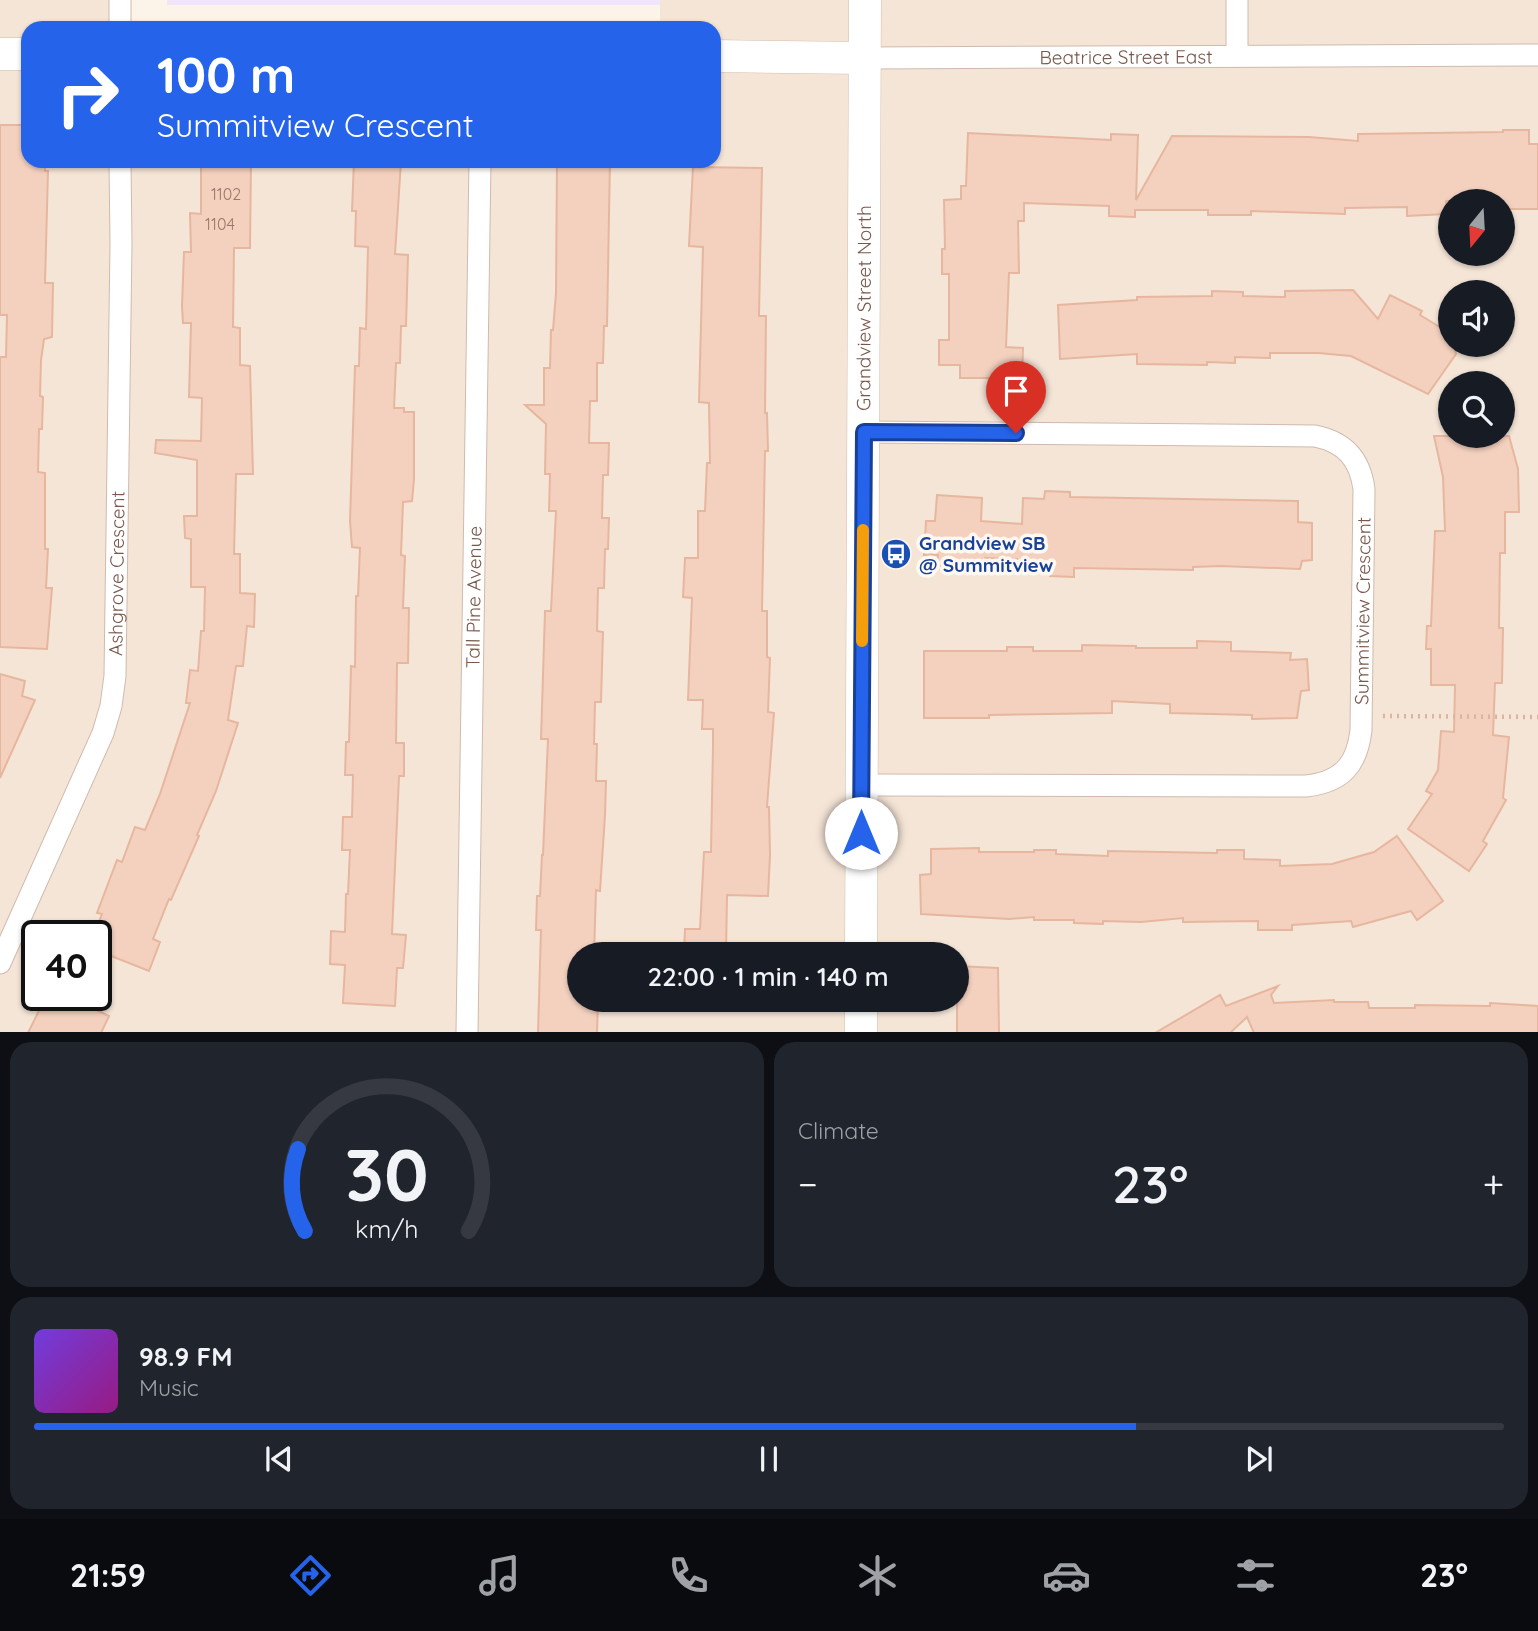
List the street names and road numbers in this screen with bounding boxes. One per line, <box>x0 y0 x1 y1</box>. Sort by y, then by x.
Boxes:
street label: Beatrice Street East <box>1039 44 1213 69</box>
street label: Grandview Street North <box>851 205 876 411</box>
street label: Ashgrove Crescent <box>103 491 130 656</box>
street label: Summitview Crescent <box>1349 517 1376 705</box>
street label: Tall Pine Avenue <box>460 526 487 668</box>

